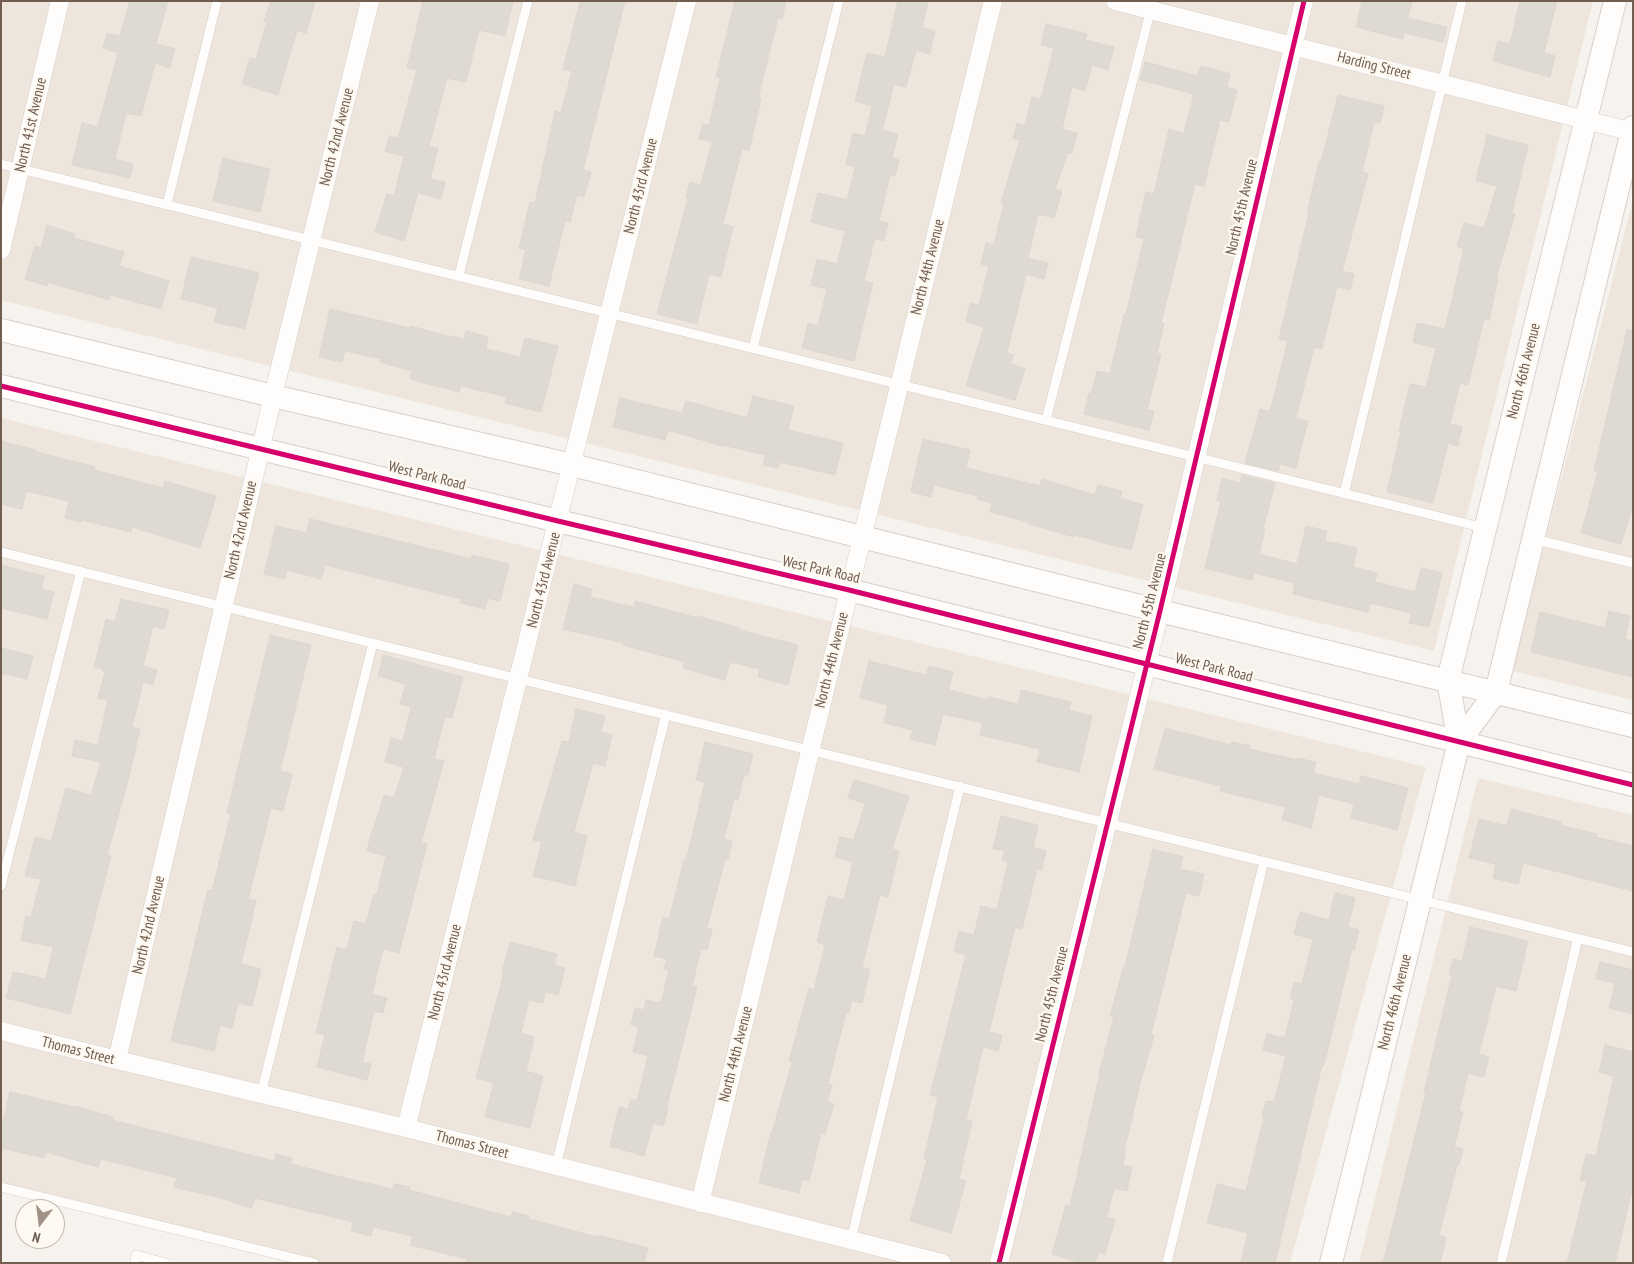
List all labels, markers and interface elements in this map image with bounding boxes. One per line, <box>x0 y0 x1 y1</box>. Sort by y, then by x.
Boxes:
street label: Harding Street <box>1335 48 1413 84</box>
street label: North 41st Avenue <box>11 76 51 174</box>
street label: North 42nd Avenue <box>316 86 358 188</box>
street label: North 43rd Avenue <box>620 136 662 236</box>
street label: North 45th Avenue <box>1222 157 1262 257</box>
street label: North 44th Avenue <box>907 217 949 317</box>
street label: North 46th Avenue <box>1503 321 1545 421</box>
street label: West Park Road <box>386 458 468 494</box>
street label: North 42nd Avenue <box>221 479 261 581</box>
street label: North 43rd Avenue <box>523 530 565 630</box>
street label: North 45th Avenue <box>1129 551 1171 651</box>
street label: West Park Road <box>780 552 862 588</box>
street label: North 44th Avenue <box>811 610 853 710</box>
street label: West Park Road <box>1173 650 1255 686</box>
street label: North 42nd Avenue <box>129 874 169 976</box>
street label: North 43rd Avenue <box>424 922 466 1022</box>
street label: North 45th Avenue <box>1031 944 1073 1044</box>
street label: North 46th Avenue <box>1374 952 1416 1052</box>
street label: North 44th Avenue <box>715 1004 757 1104</box>
street label: Thomas Street <box>40 1033 116 1069</box>
street label: Thomas Street <box>434 1127 510 1163</box>
north arrow <box>15 1199 65 1249</box>
text: N <box>30 1228 42 1247</box>

